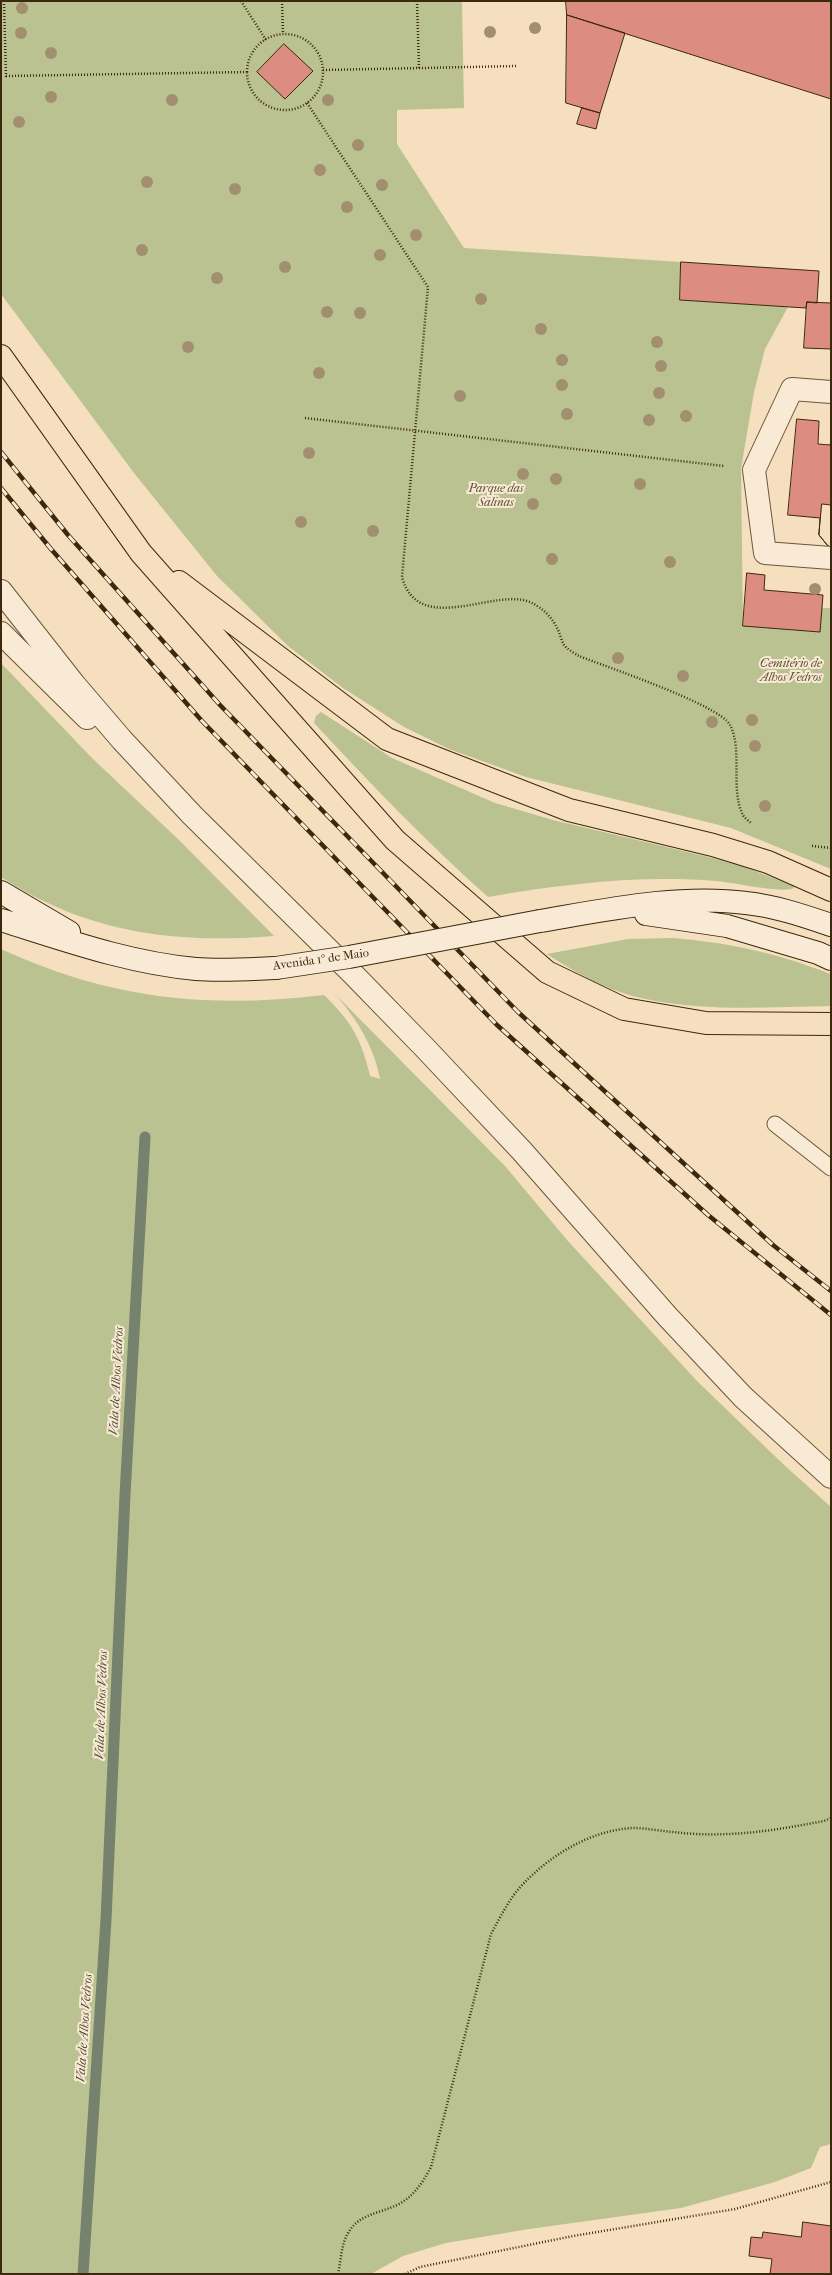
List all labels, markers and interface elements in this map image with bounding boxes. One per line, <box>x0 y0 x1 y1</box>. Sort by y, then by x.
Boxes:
park label: Parque das Salinas <box>468 482 524 510</box>
park label: Cemitério de Alhos Vedros <box>760 657 822 685</box>
street label: Avenida 1º de Maio <box>272 946 370 974</box>
water label: Vala de Alhos Vedros <box>106 1326 128 1436</box>
water label: Vala de Alhos Vedros <box>92 1650 112 1760</box>
water label: Vala de Alhos Vedros <box>73 1973 97 2083</box>

